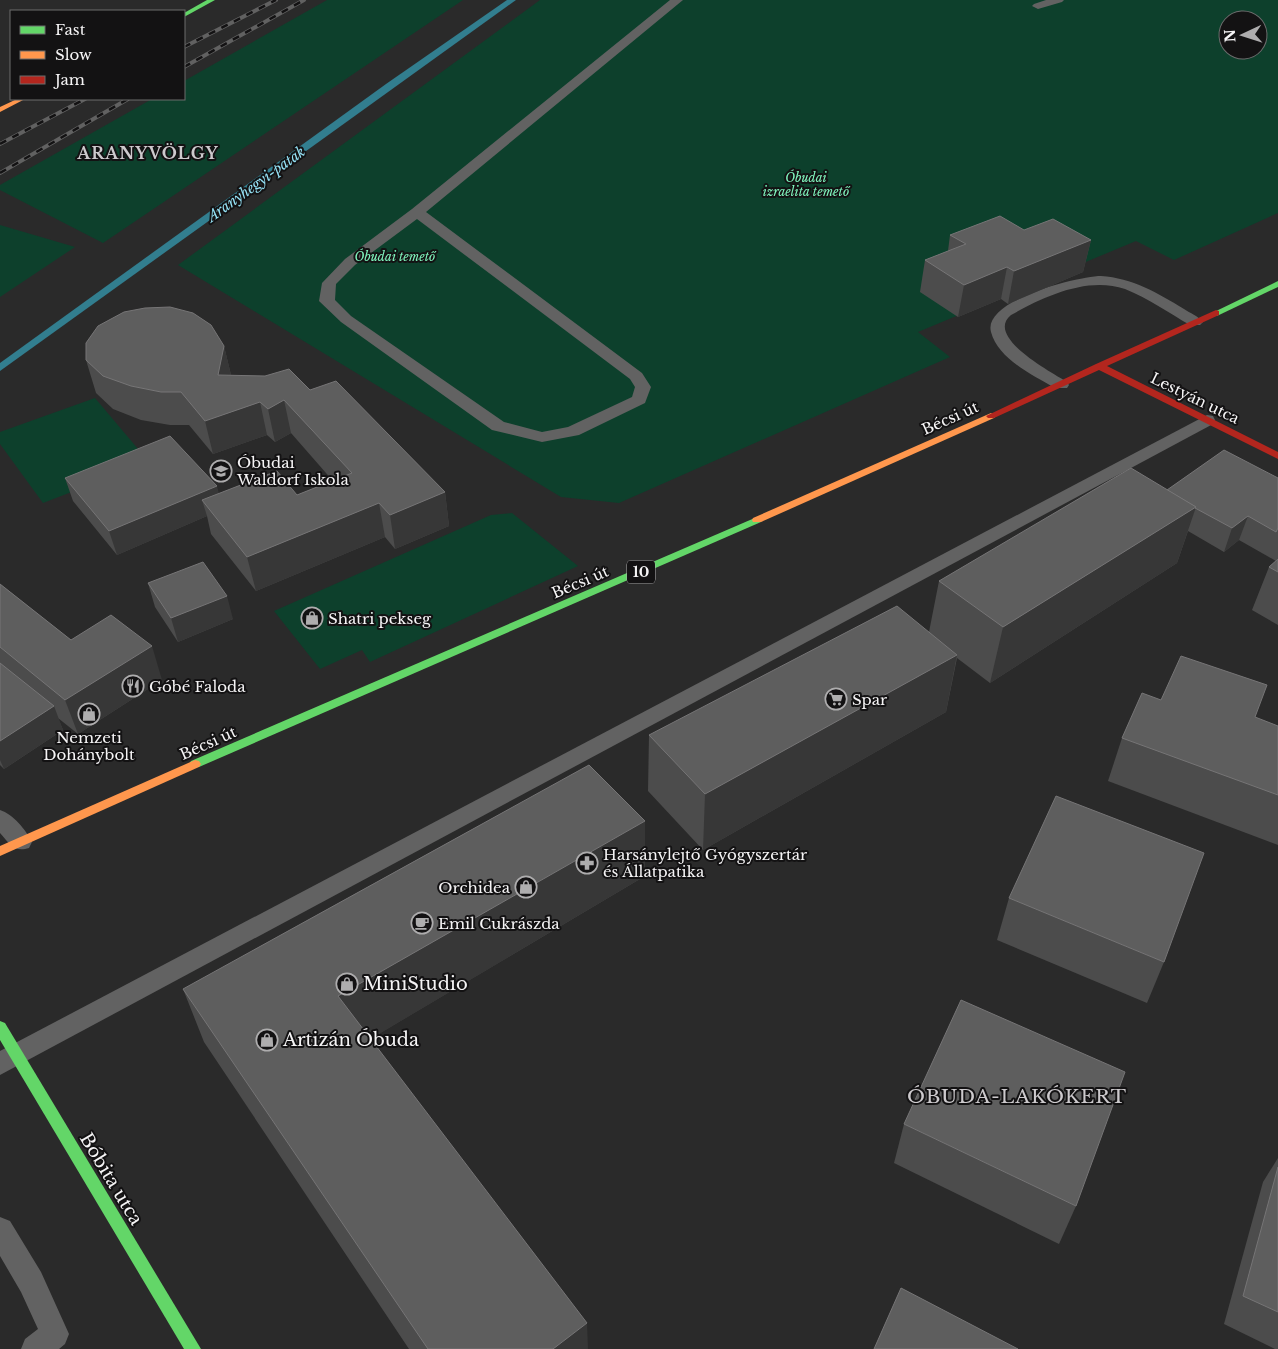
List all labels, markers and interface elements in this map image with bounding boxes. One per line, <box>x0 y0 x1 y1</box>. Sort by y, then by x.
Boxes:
legend <box>10 10 185 100</box>
north arrow <box>1218 10 1268 60</box>
text: Fast <box>55 20 86 39</box>
text: N <box>1221 29 1239 43</box>
text: Slow <box>55 45 92 64</box>
text: Jam <box>53 70 85 89</box>
water label: Aranyhegyi-patak <box>202 142 309 227</box>
district label: ARANYVÖLGY <box>76 143 219 163</box>
park label: Óbudai izraelita temető <box>763 169 851 199</box>
park label: Óbudai temető <box>355 248 437 264</box>
street label: Lestyán utca <box>1147 368 1243 428</box>
street label: Bécsi út <box>919 397 982 439</box>
place label: Óbudai Waldorf Iskola <box>236 453 349 489</box>
school or university icon: Óbudai Waldorf Iskola <box>209 459 233 483</box>
road number: 10 <box>627 560 655 584</box>
street label: Bécsi út <box>549 561 612 602</box>
shop icon: Shatri pekseg <box>300 606 324 630</box>
place label: Shatri pekseg <box>328 609 432 628</box>
restaurant icon: Góbé Faloda <box>121 674 145 698</box>
place label: Góbé Faloda <box>149 677 246 696</box>
supermarket icon: Spar <box>824 687 848 711</box>
place label: Spar <box>852 690 888 709</box>
shop icon: Nemzeti Dohánybolt <box>77 702 101 726</box>
street label: Bécsi út <box>177 722 240 764</box>
place label: Nemzeti Dohánybolt <box>43 728 135 764</box>
place label: Harsánylejtő Gyógyszertár és Állatpatika <box>603 845 808 881</box>
pharmacy icon: Harsánylejtő Gyógyszertár és Állatpatika <box>575 851 599 875</box>
shop icon: Orchidea <box>514 875 538 899</box>
place label: Orchidea <box>438 878 511 897</box>
cafe icon: Emil Cukrászda <box>410 911 434 935</box>
place label: Emil Cukrászda <box>438 914 560 933</box>
shop icon: MiniStudio <box>335 972 359 996</box>
place label: MiniStudio <box>363 973 468 995</box>
shop icon: Artizán Óbuda <box>255 1028 279 1052</box>
place label: Artizán Óbuda <box>282 1028 419 1051</box>
district label: ÓBUDA-LAKÓKERT <box>907 1085 1127 1108</box>
street label: Bóbita utca <box>75 1129 147 1229</box>

